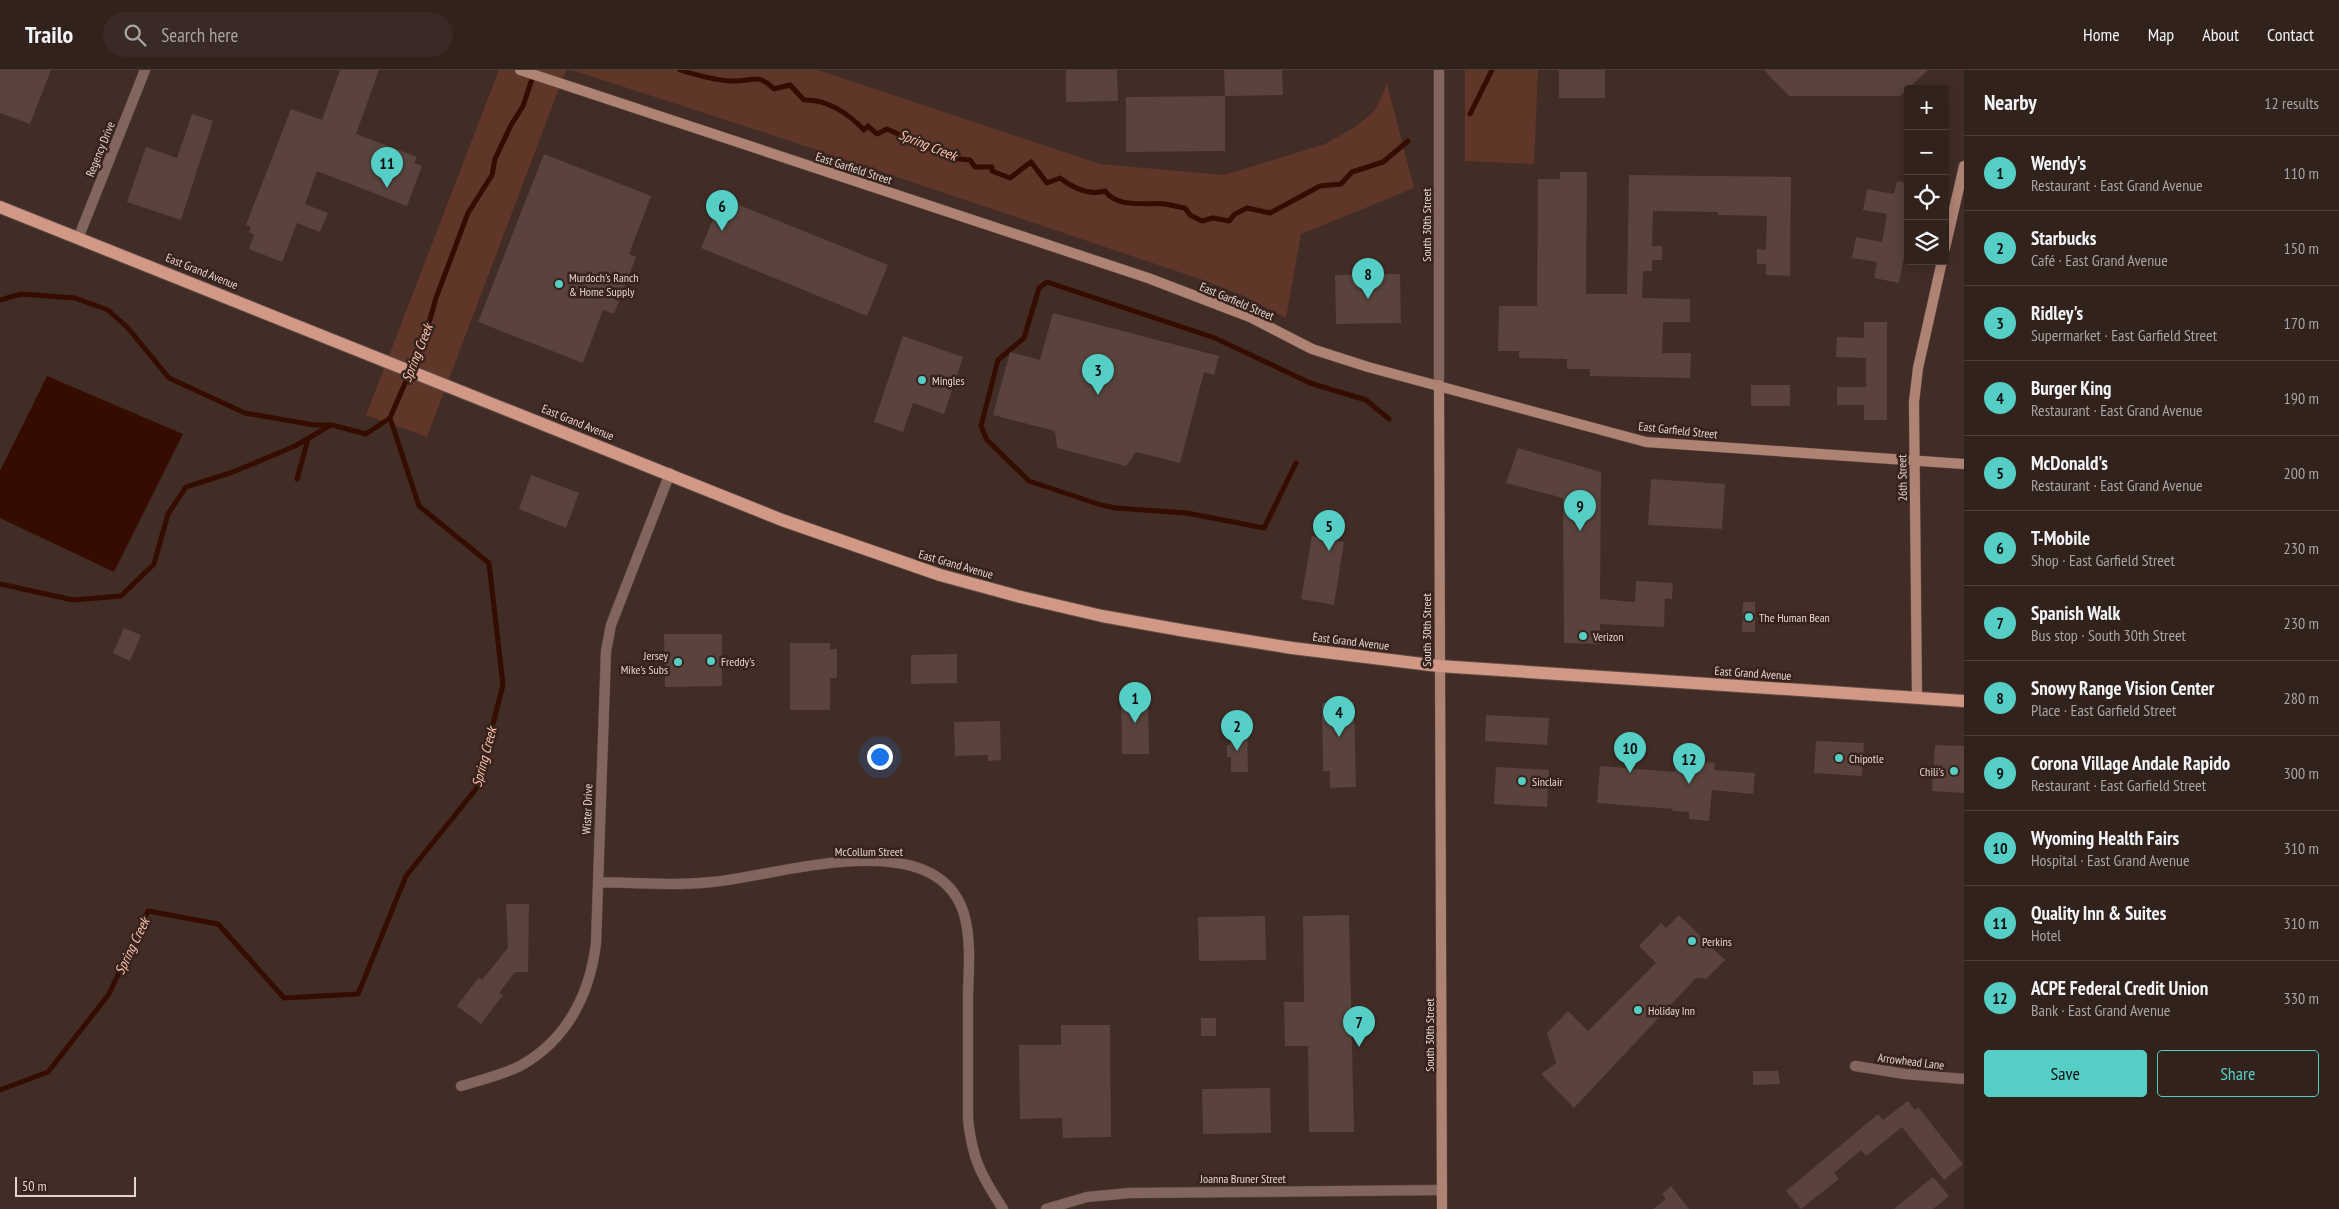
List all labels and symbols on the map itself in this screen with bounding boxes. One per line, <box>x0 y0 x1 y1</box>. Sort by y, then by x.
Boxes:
street label: Regency Drive <box>82 119 118 179</box>
water label: Spring Creek <box>896 125 961 165</box>
pin: 11 <box>371 147 403 188</box>
street label: East Garfield Street <box>814 149 895 188</box>
street label: South 30th Street <box>1419 188 1434 262</box>
pin: 6 <box>706 190 738 231</box>
street label: East Grand Avenue <box>164 250 240 292</box>
pin: 8 <box>1352 258 1384 299</box>
place label: Murdoch's Ranch & Home Supply <box>569 270 639 299</box>
marker: Murdoch's Ranch & Home Supply <box>553 278 565 290</box>
street label: East Garfield Street <box>1198 279 1277 324</box>
water label: Spring Creek <box>397 320 437 385</box>
pin: 3 <box>1082 354 1114 395</box>
place label: Mingles <box>932 373 965 388</box>
marker: Mingles <box>916 374 928 386</box>
street label: East Grand Avenue <box>540 401 616 443</box>
street label: East Garfield Street <box>1638 418 1719 442</box>
street label: 26th Street <box>1894 454 1910 502</box>
pin: 9 <box>1564 490 1596 531</box>
pin: 5 <box>1313 510 1345 551</box>
street label: East Grand Avenue <box>917 546 995 582</box>
street label: South 30th Street <box>1419 593 1434 667</box>
place label: The Human Bean <box>1759 610 1830 625</box>
marker: The Human Bean <box>1743 611 1755 623</box>
street label: East Grand Avenue <box>1312 629 1390 653</box>
place label: Verizon <box>1592 629 1623 644</box>
marker: Verizon <box>1577 630 1589 642</box>
place label: Jersey Mike's Subs <box>621 648 668 677</box>
place label: Freddy's <box>721 654 755 669</box>
marker: Freddy's <box>705 655 717 667</box>
marker: Jersey Mike's Subs <box>672 656 684 668</box>
street label: East Grand Avenue <box>1714 663 1792 683</box>
pin: 1 <box>1119 682 1151 723</box>
pin: 4 <box>1323 696 1355 737</box>
pin: 2 <box>1221 710 1253 751</box>
water label: Spring Creek <box>467 724 501 789</box>
pin: 10 <box>1614 732 1646 773</box>
pin: 12 <box>1673 743 1705 784</box>
your location <box>867 744 893 770</box>
place label: Chipotle <box>1849 751 1884 766</box>
marker: Chipotle <box>1833 752 1845 764</box>
place label: Chili's <box>1920 764 1944 779</box>
marker: Chili's <box>1948 765 1960 777</box>
place label: Sinclair <box>1532 774 1563 789</box>
marker: Sinclair <box>1516 775 1528 787</box>
street label: Wister Drive <box>579 783 595 835</box>
street label: McCollum Street <box>835 844 904 859</box>
water label: Spring Creek <box>111 913 154 977</box>
place label: Perkins <box>1702 934 1732 949</box>
marker: Perkins <box>1686 935 1698 947</box>
street label: South 30th Street <box>1422 998 1437 1072</box>
place label: Holiday Inn <box>1648 1003 1695 1018</box>
marker: Holiday Inn <box>1632 1004 1644 1016</box>
pin: 7 <box>1343 1006 1375 1047</box>
street label: Arrowhead Lane <box>1877 1049 1945 1073</box>
street label: Joanna Bruner Street <box>1199 1171 1287 1186</box>
scale bar <box>15 1174 136 1197</box>

